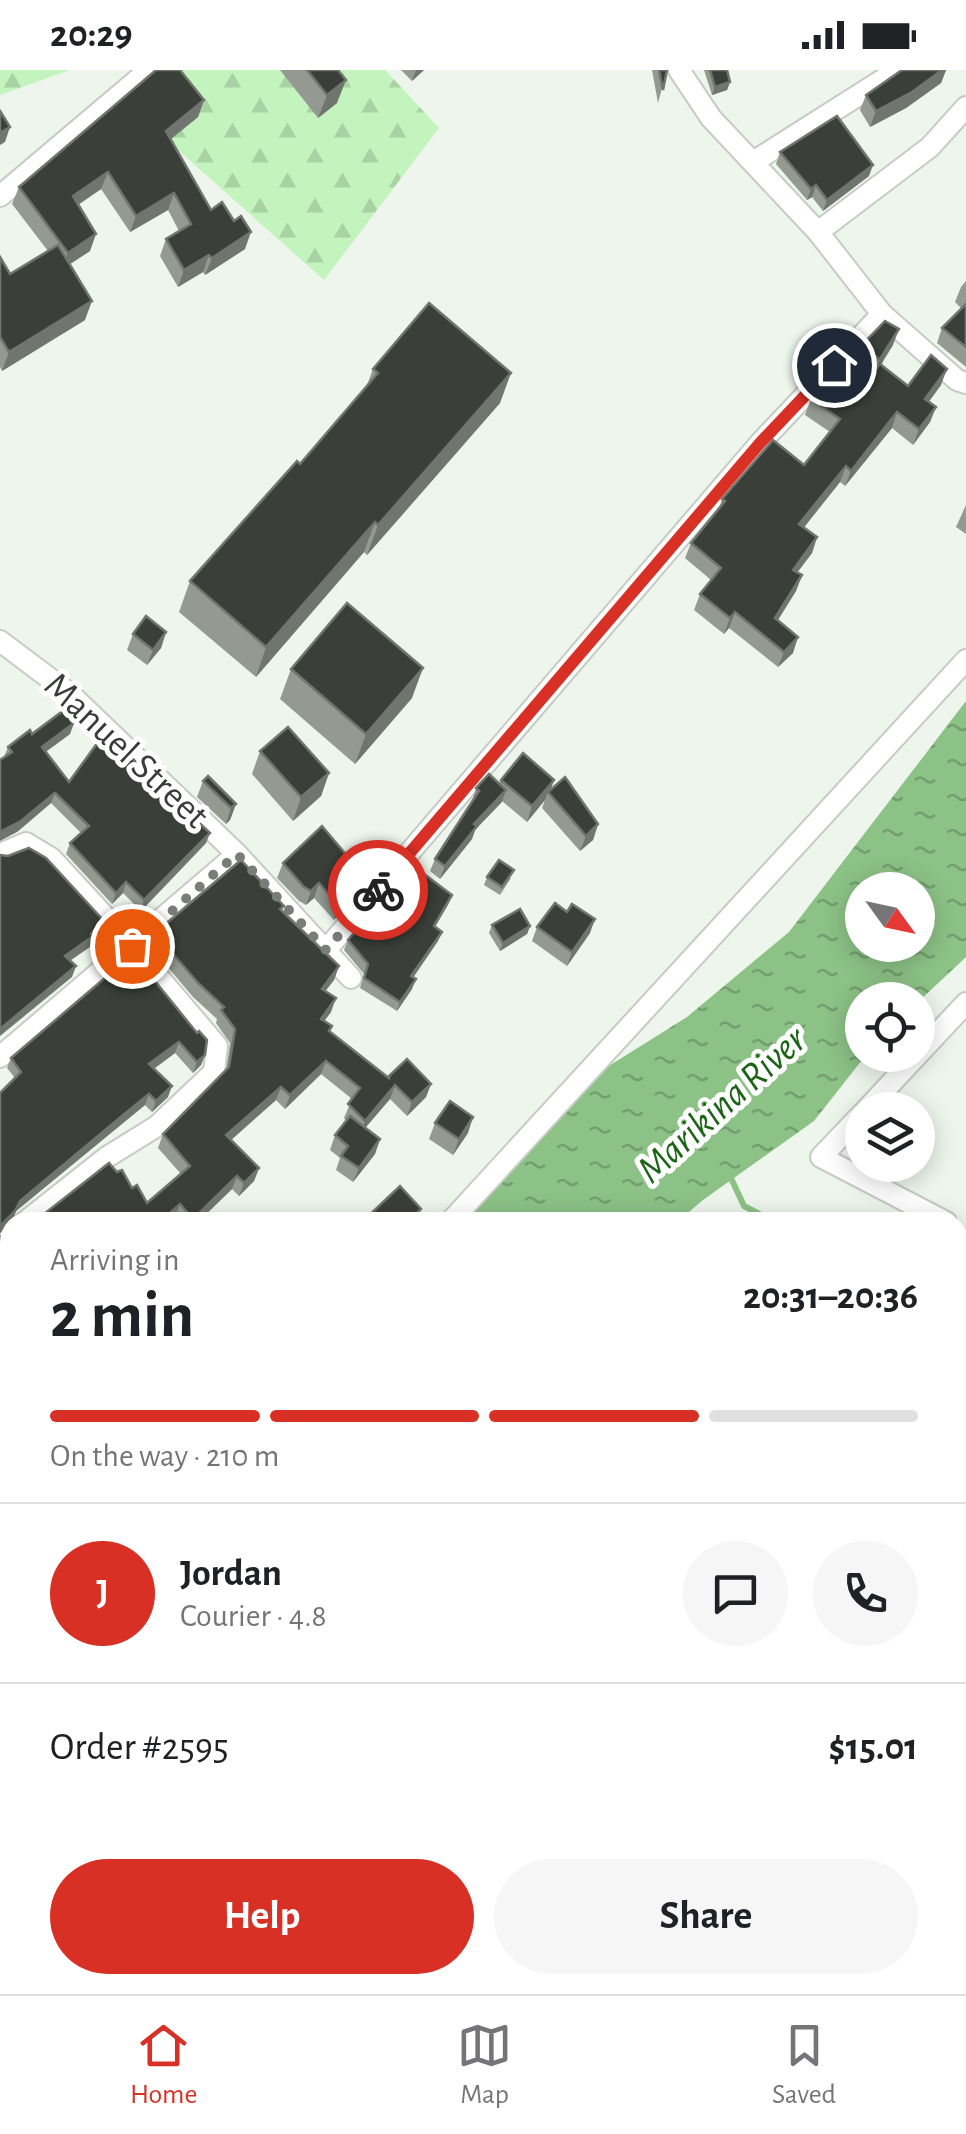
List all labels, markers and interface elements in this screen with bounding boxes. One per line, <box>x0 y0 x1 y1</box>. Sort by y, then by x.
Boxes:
text: 20:29 <box>50 16 133 54</box>
pin <box>792 323 877 408</box>
icon: home <box>807 338 862 393</box>
street label: Manuel Street <box>37 666 215 836</box>
courier <box>328 840 428 940</box>
icon: bike <box>351 863 406 918</box>
north arrow <box>845 872 935 962</box>
map controls <box>845 872 935 1182</box>
pin <box>90 904 175 989</box>
icon: bag <box>105 919 160 974</box>
button: locate <box>845 982 935 1072</box>
water label: Marikina River <box>630 1019 815 1191</box>
button: layers <box>845 1092 935 1182</box>
text: Arriving in <box>50 1244 179 1276</box>
text: 20:31–20:36 <box>743 1278 918 1316</box>
text: 2 min <box>50 1284 194 1349</box>
text: On the way · 210 m <box>50 1440 279 1472</box>
button: chat <box>683 1541 788 1646</box>
button: phone <box>813 1541 918 1646</box>
text: Jordan <box>180 1555 282 1593</box>
text: J <box>96 1574 109 1612</box>
text: Courier · 4.8 <box>180 1600 327 1632</box>
text: Order #2595 <box>50 1729 229 1767</box>
text: $15.01 <box>829 1729 918 1767</box>
button: Help <box>50 1859 474 1974</box>
button: Share <box>494 1859 918 1974</box>
tab: Home <box>130 2018 197 2112</box>
tab: Map <box>457 2018 512 2112</box>
tab: Saved <box>772 2018 836 2112</box>

